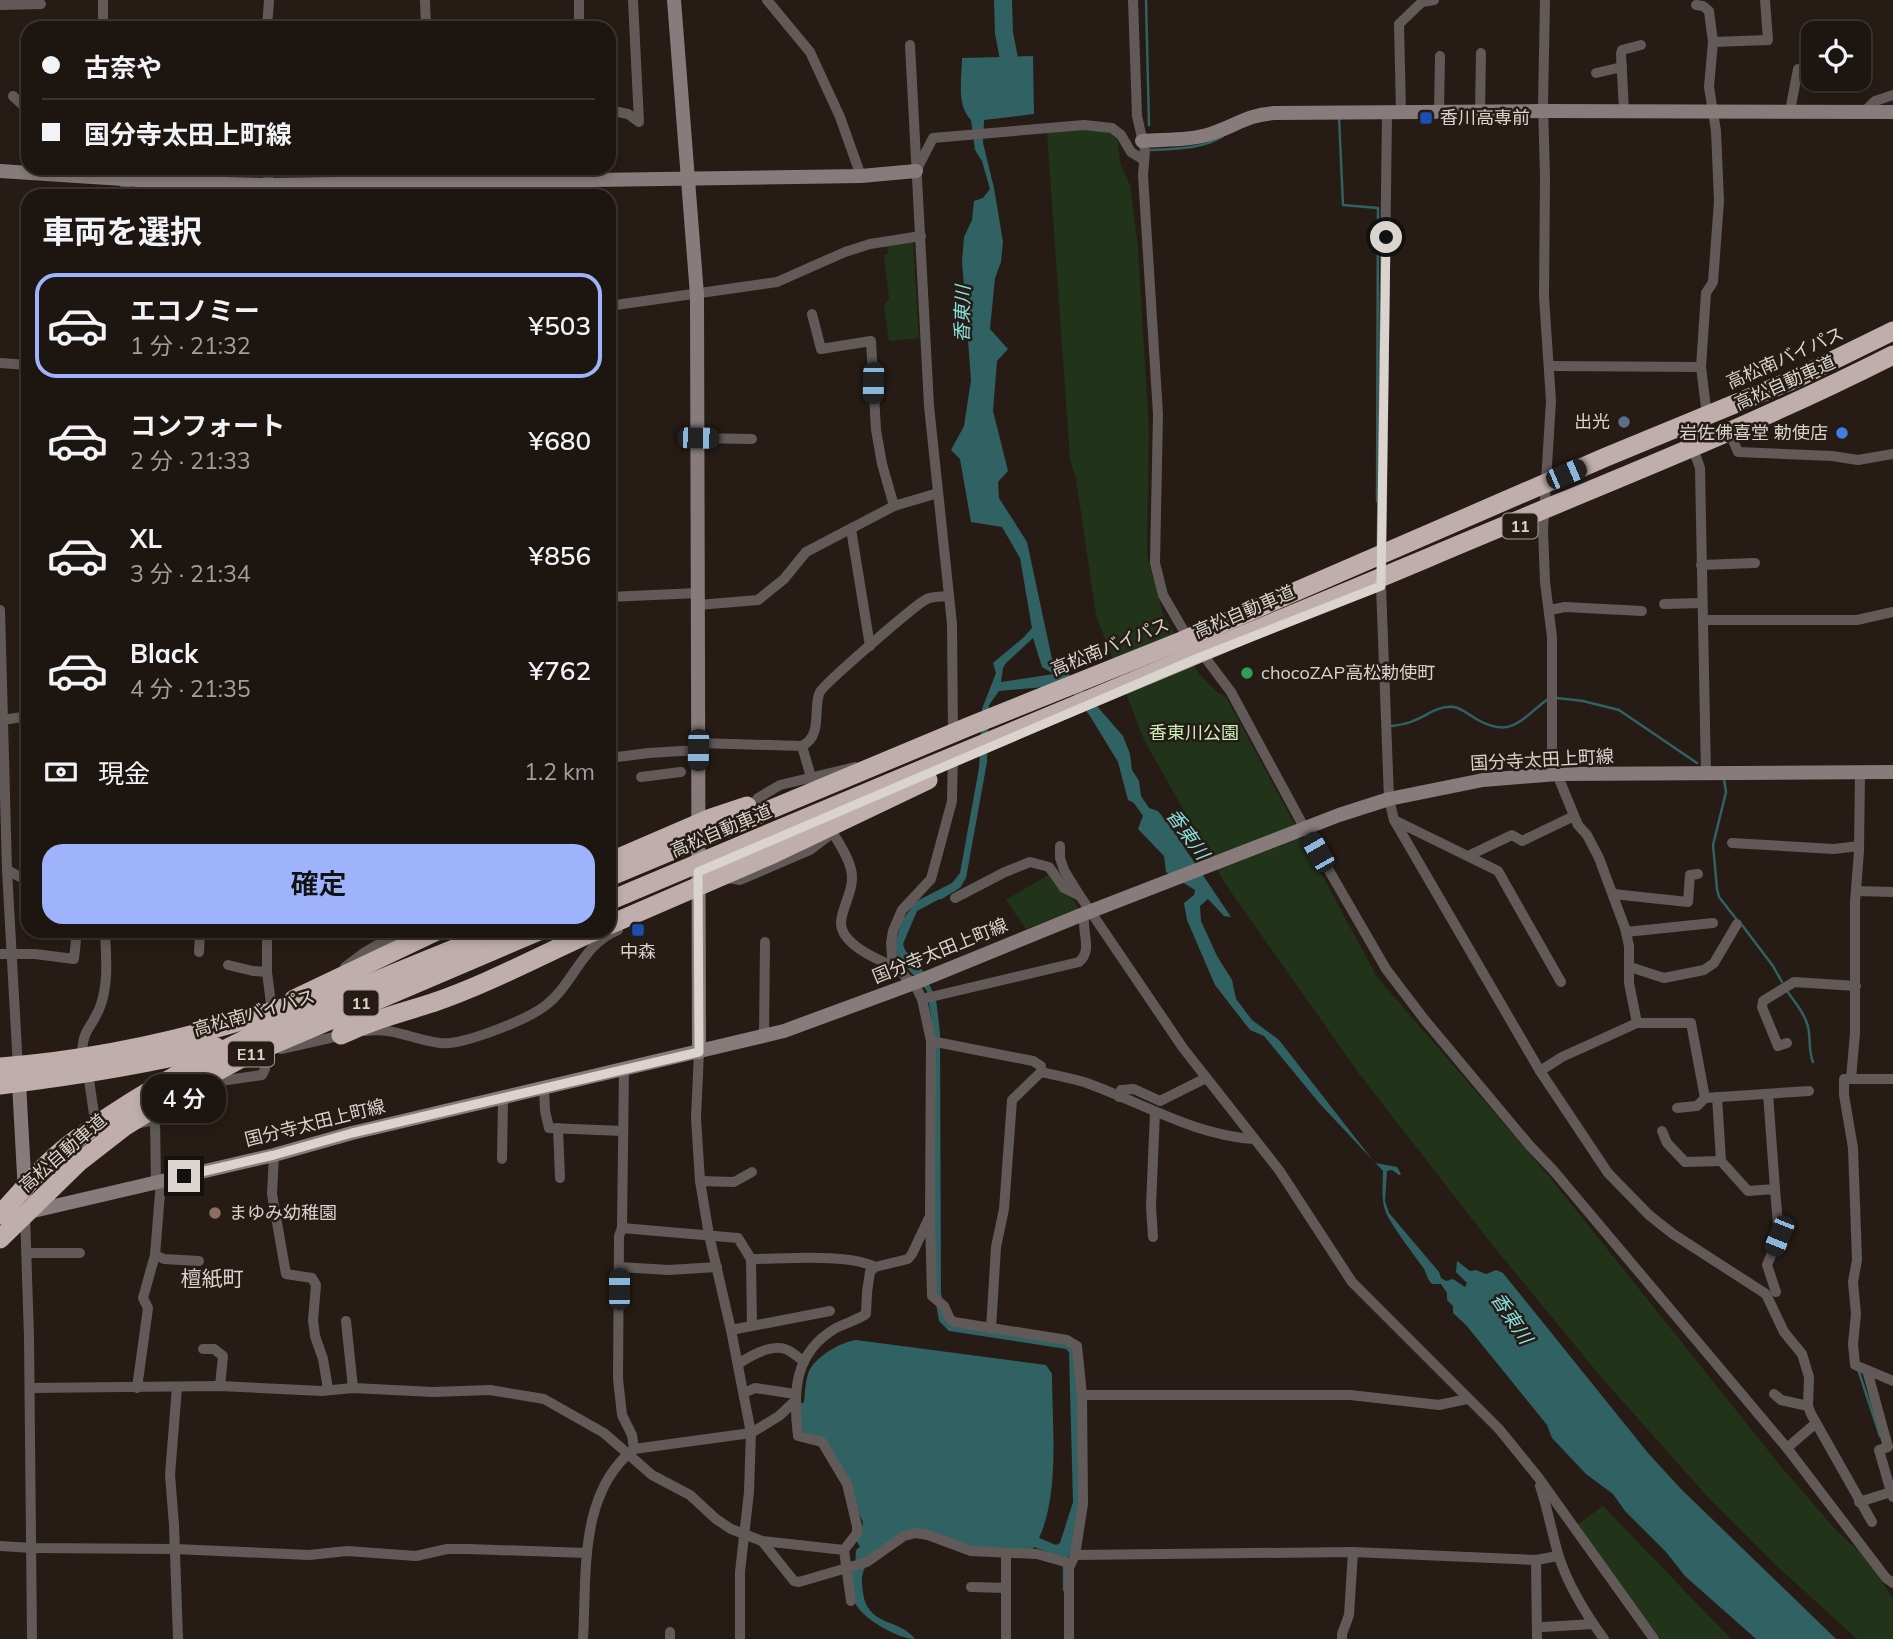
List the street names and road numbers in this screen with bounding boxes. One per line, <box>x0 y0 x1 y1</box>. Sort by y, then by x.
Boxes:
street label: 高松南バイパス <box>1723 321 1847 394</box>
street label: 高松自動車道 <box>1731 350 1839 415</box>
road number: 11 <box>1502 513 1538 538</box>
street label: 高松自動車道 <box>1190 580 1298 643</box>
street label: 高松南バイパス <box>1047 612 1172 681</box>
street label: 国分寺太田上町線 <box>1469 744 1614 775</box>
street label: 高松自動車道 <box>667 799 775 862</box>
street label: 国分寺太田上町線 <box>869 913 1011 988</box>
street label: 高松南バイパス <box>190 984 317 1041</box>
road number: 11 <box>344 990 378 1015</box>
road number: E11 <box>228 1042 274 1066</box>
street label: 国分寺太田上町線 <box>242 1094 388 1151</box>
street label: 高松自動車道 <box>14 1109 111 1197</box>

